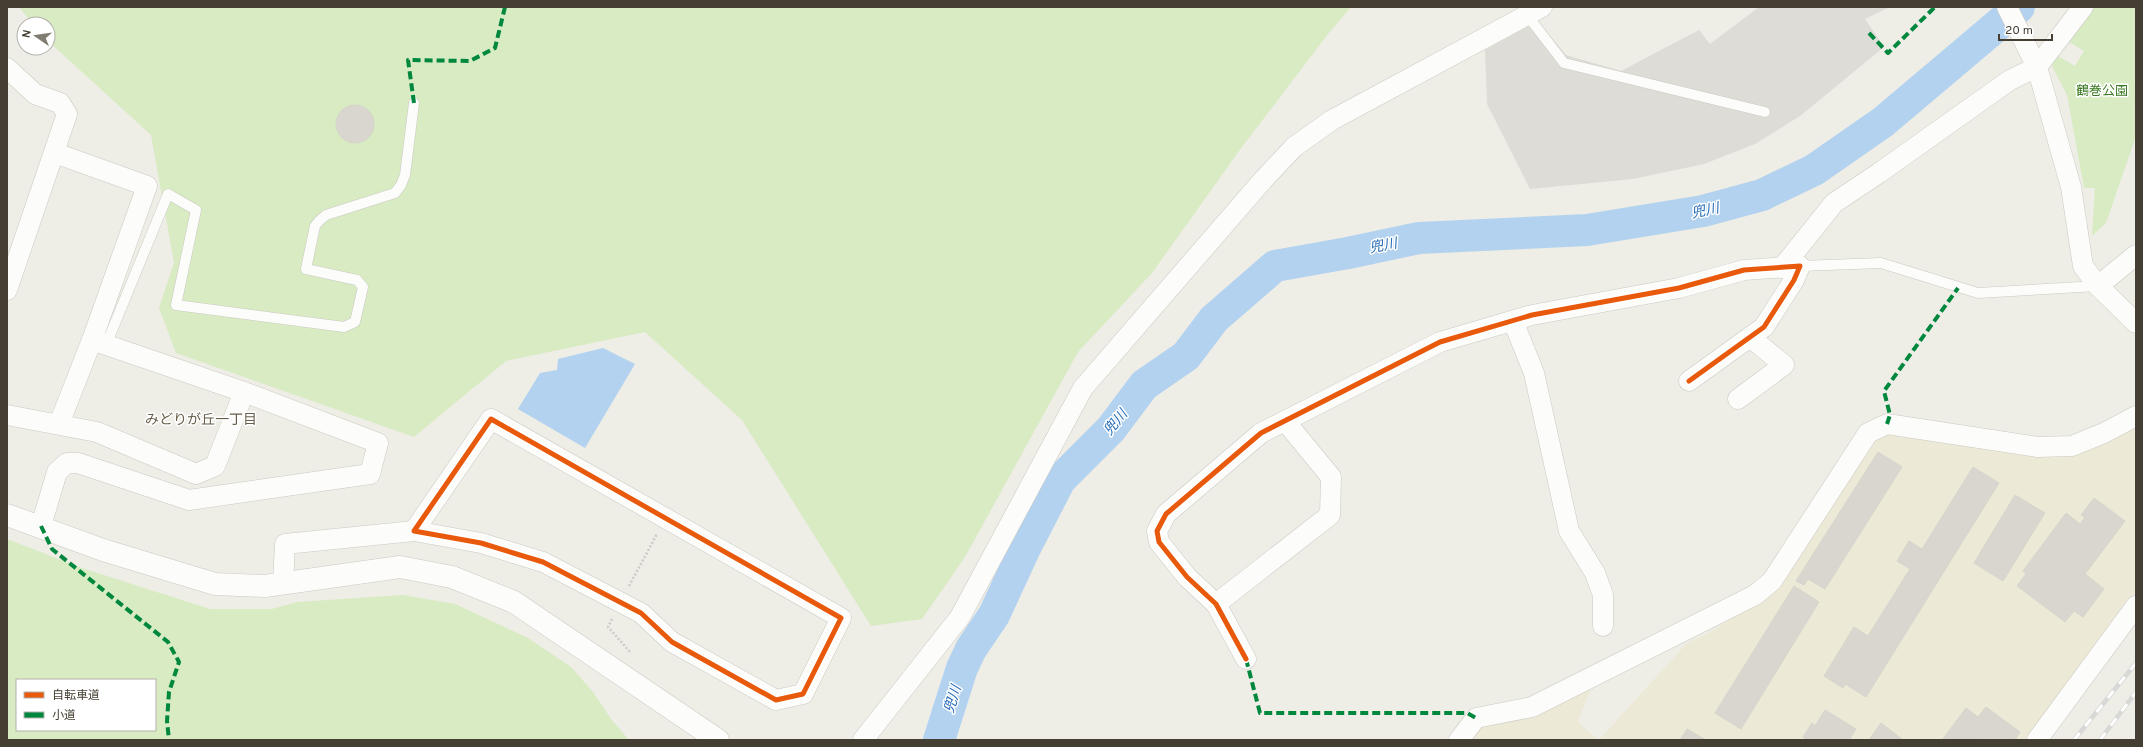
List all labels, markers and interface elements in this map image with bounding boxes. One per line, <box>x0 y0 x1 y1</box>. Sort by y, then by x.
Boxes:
north arrow <box>16 16 56 56</box>
scale bar <box>1999 16 2052 42</box>
text: 20 m <box>2005 23 2033 39</box>
text: N <box>20 29 35 39</box>
park label: 鶴巻公園 <box>2076 83 2128 100</box>
water label: 兜川 <box>1690 200 1723 223</box>
water label: 兜川 <box>1368 235 1401 257</box>
water label: 兜川 <box>1101 405 1133 439</box>
district label: みどりが丘一丁目 <box>145 412 257 429</box>
legend <box>16 679 156 731</box>
water label: 兜川 <box>941 682 966 715</box>
text: 自転車道 <box>52 688 100 704</box>
text: 小道 <box>52 708 76 724</box>

